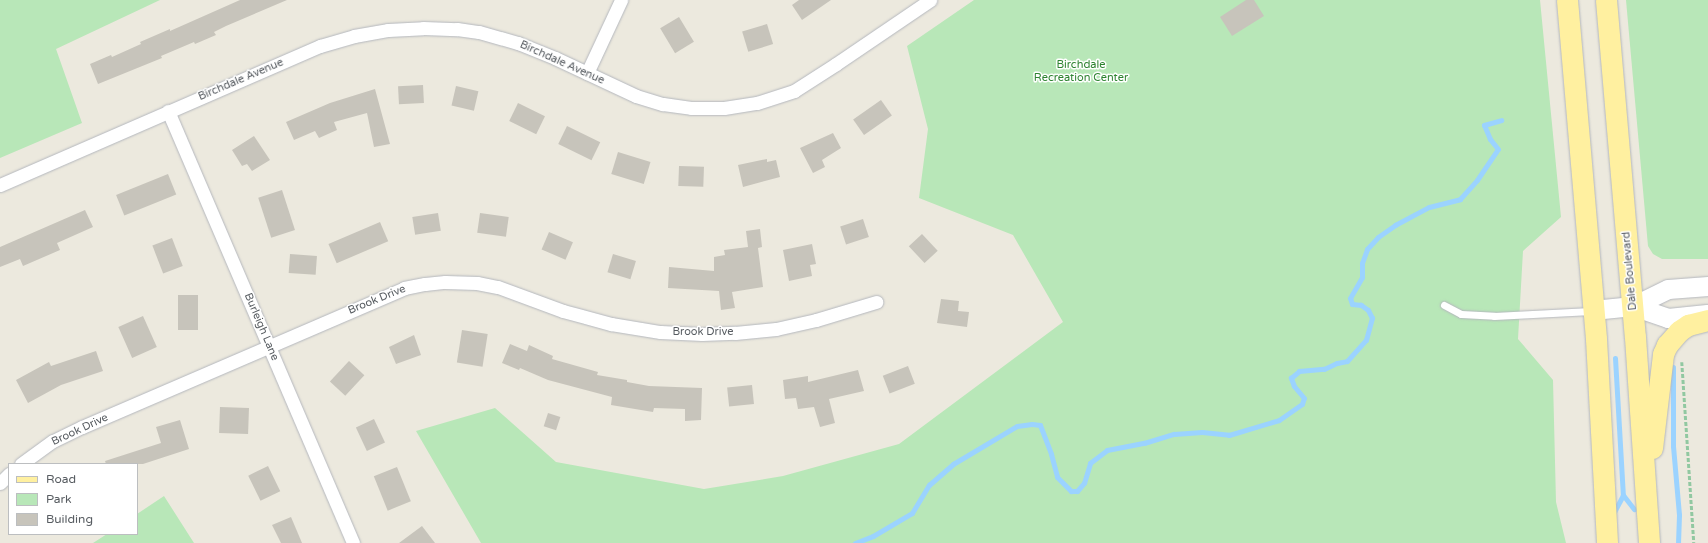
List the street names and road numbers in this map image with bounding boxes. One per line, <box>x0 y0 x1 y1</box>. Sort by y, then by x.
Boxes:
street label: Birchdale Avenue <box>518 38 606 88</box>
street label: Birchdale Avenue <box>196 56 286 104</box>
street label: Dale Boulevard <box>1620 231 1640 311</box>
street label: Brook Drive <box>346 282 408 318</box>
street label: Burleigh Lane <box>241 291 281 363</box>
street label: Brook Drive <box>673 325 733 339</box>
street label: Brook Drive <box>50 411 110 449</box>

